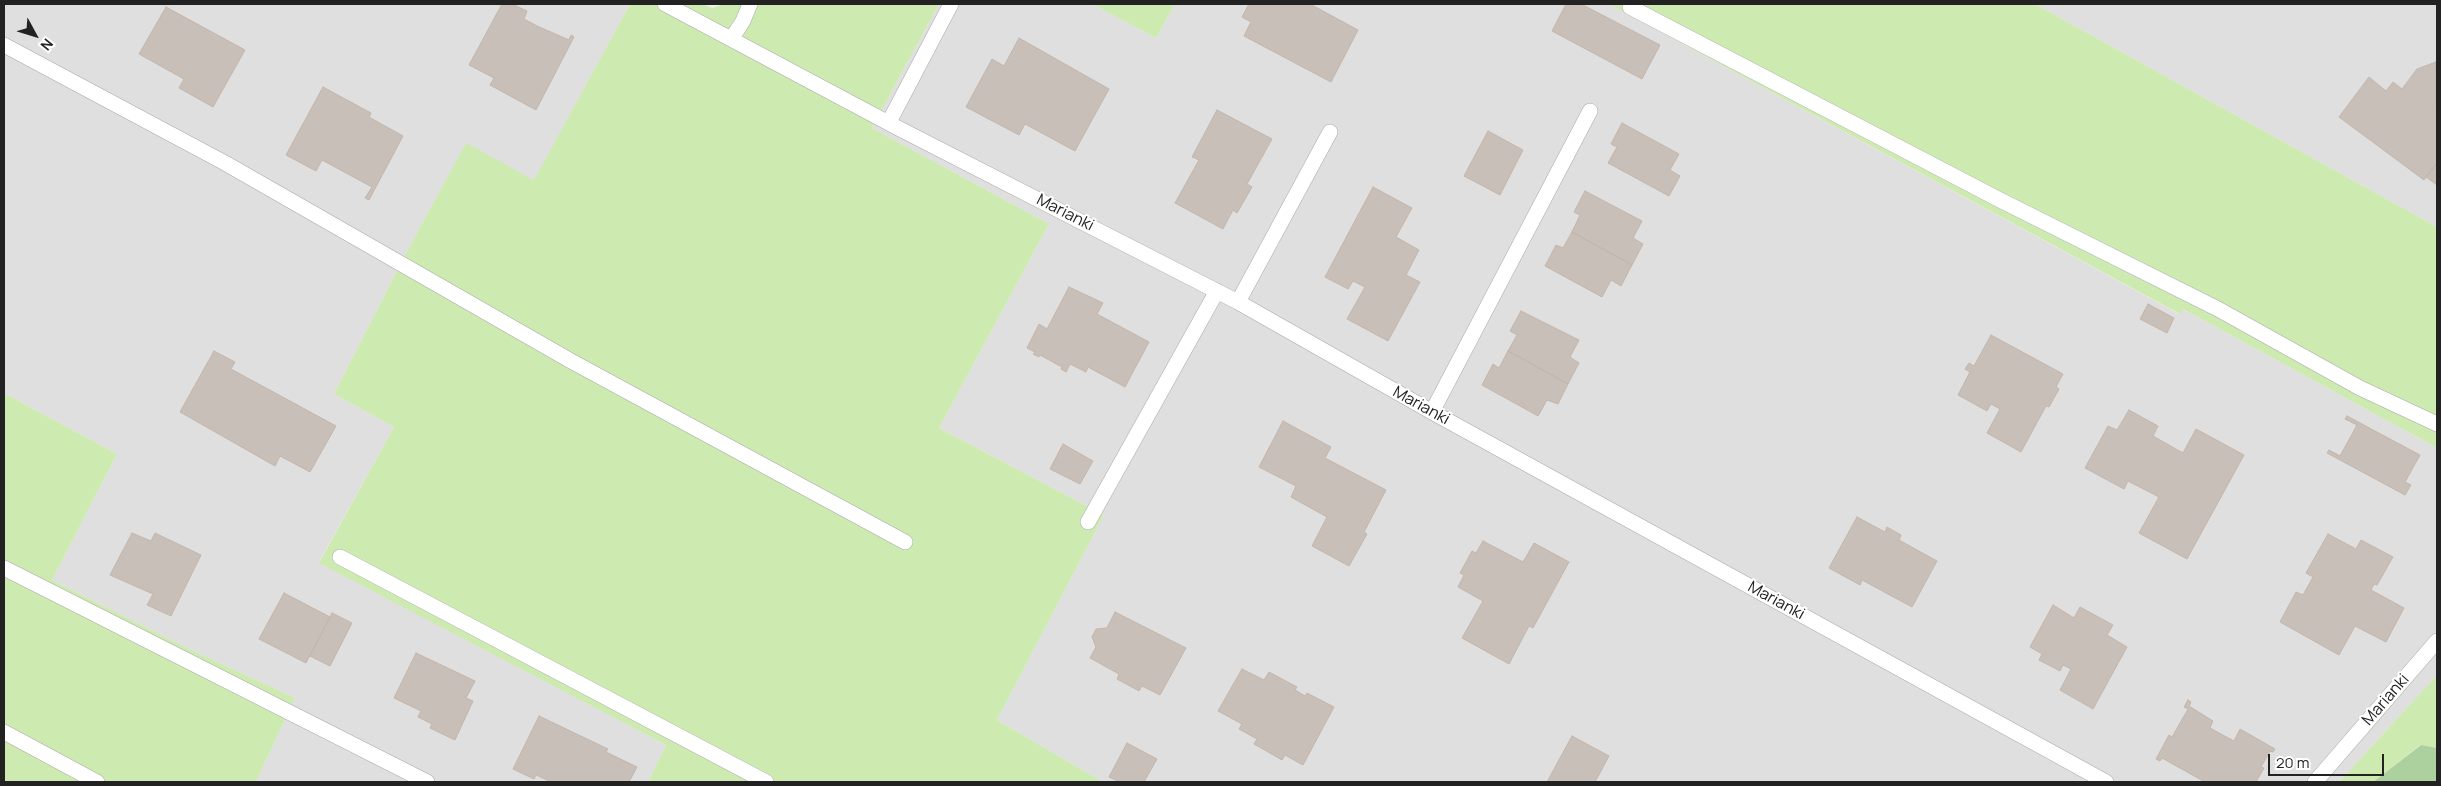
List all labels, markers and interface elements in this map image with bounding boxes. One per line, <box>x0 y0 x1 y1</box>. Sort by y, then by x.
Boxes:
north arrow <box>10 10 60 60</box>
text: N <box>36 35 58 55</box>
street label: Marianki <box>1033 190 1097 236</box>
street label: Marianki <box>1389 383 1453 429</box>
street label: Marianki <box>1744 578 1808 624</box>
street label: Marianki <box>2358 670 2414 730</box>
scale bar <box>2271 744 2387 776</box>
text: 20 m <box>2276 752 2309 773</box>

